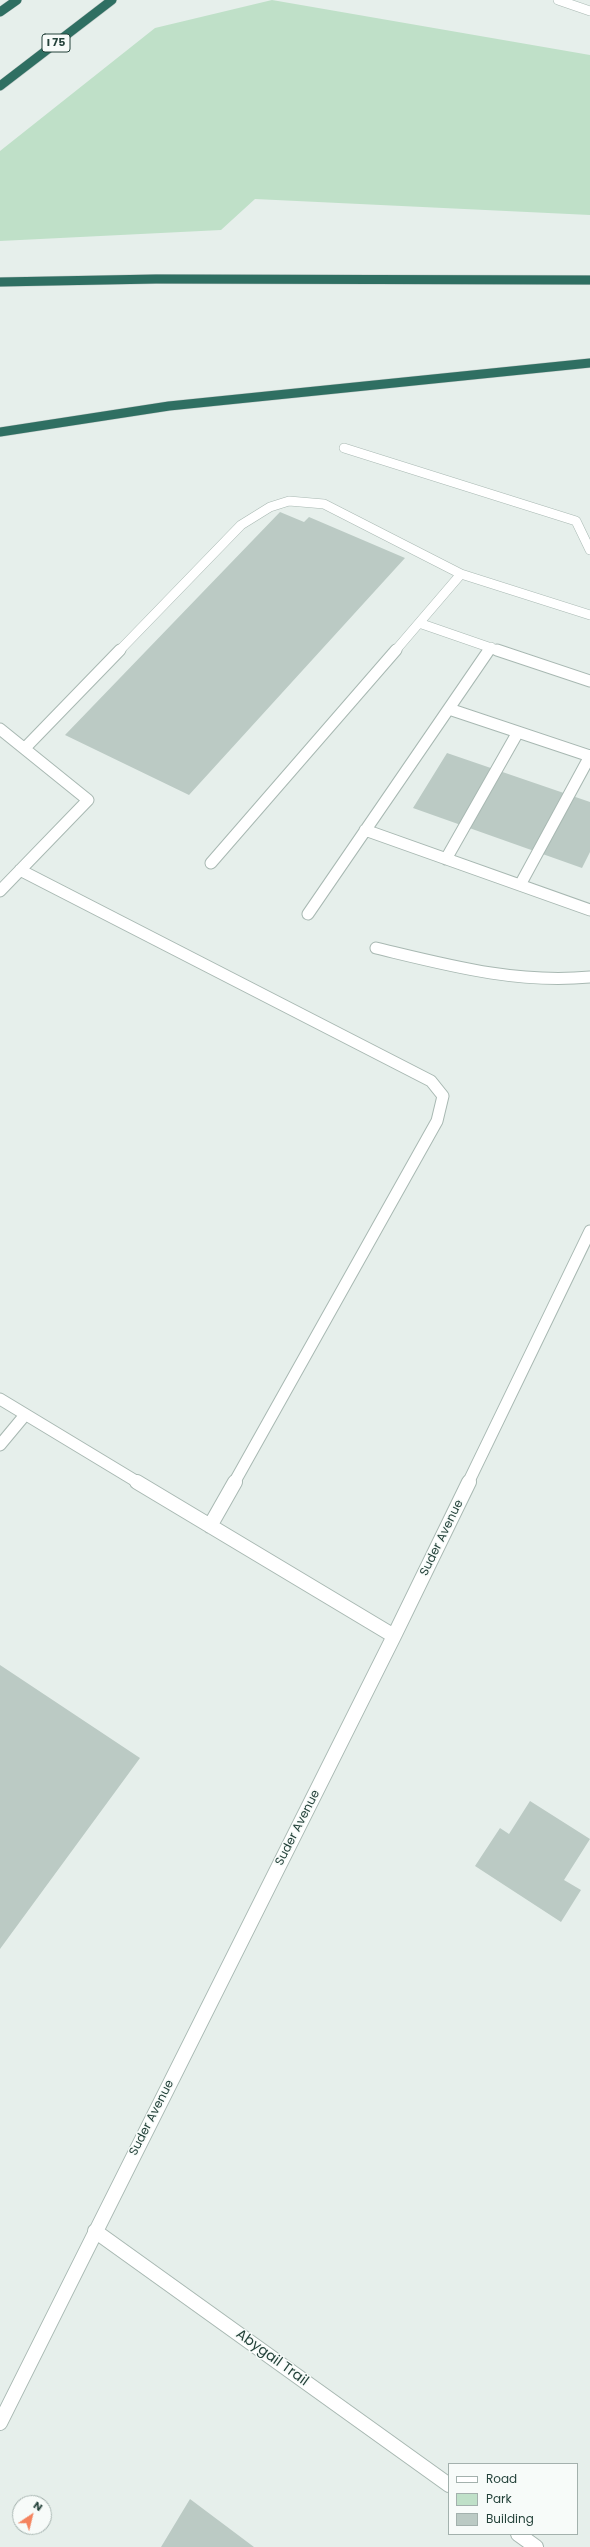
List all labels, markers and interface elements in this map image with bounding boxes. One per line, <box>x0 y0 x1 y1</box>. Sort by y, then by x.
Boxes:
road number: I 75 <box>42 34 70 52</box>
street label: Suder Avenue <box>417 1498 467 1578</box>
street label: Suder Avenue <box>273 1788 323 1868</box>
street label: Suder Avenue <box>127 2078 177 2158</box>
street label: Abygail Trail <box>232 2326 312 2390</box>
legend <box>448 2463 578 2535</box>
text: Road <box>486 2470 517 2487</box>
text: Park <box>486 2490 512 2507</box>
north arrow <box>12 2495 52 2535</box>
text: N <box>30 2497 46 2515</box>
text: Building <box>486 2510 534 2527</box>

